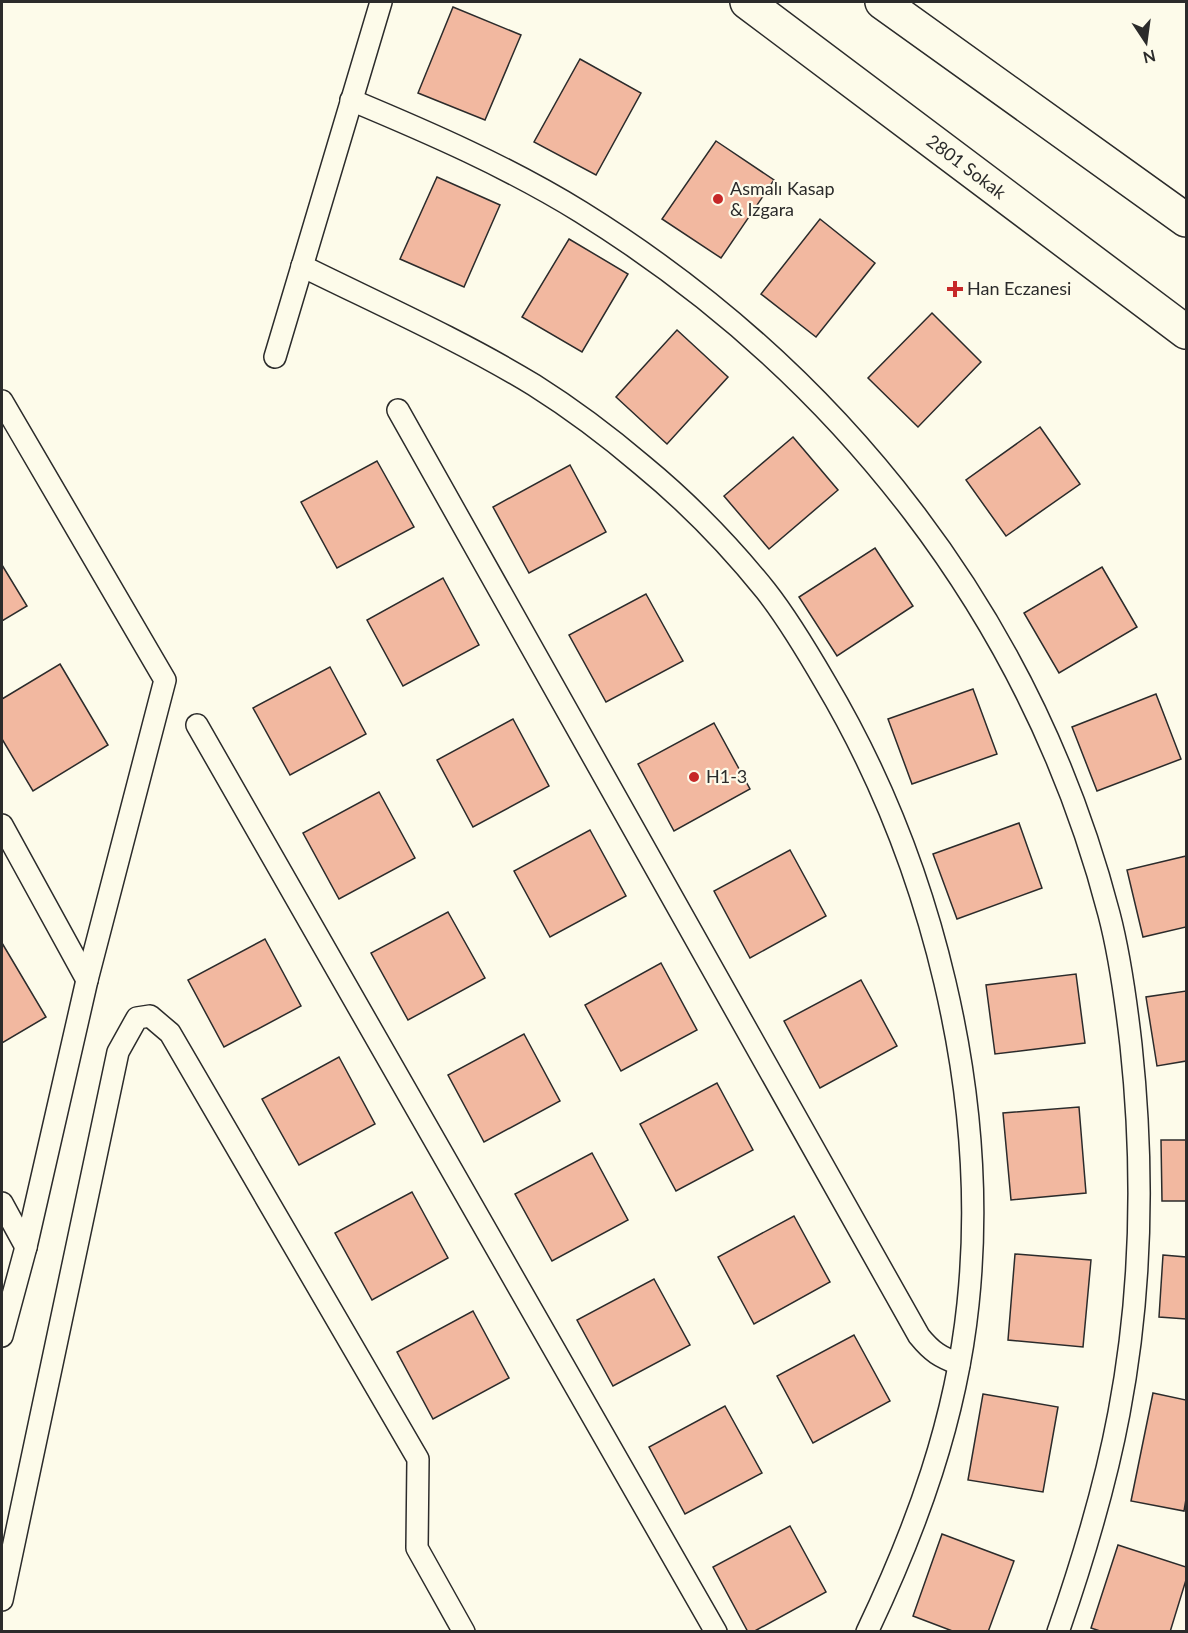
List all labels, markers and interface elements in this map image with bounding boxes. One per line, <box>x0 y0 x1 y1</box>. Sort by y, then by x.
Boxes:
north arrow <box>1116 12 1176 72</box>
text: N <box>1141 46 1158 68</box>
street label: 2801 Sokak <box>923 129 1011 204</box>
place label: Asmalı Kasap & Izgara <box>730 177 835 220</box>
marker: Asmalı Kasap & Izgara <box>711 192 725 206</box>
place label: Han Eczanesi <box>967 277 1071 299</box>
marker: Han Eczanesi <box>948 282 962 296</box>
place label: H1-3 <box>706 765 747 787</box>
marker: H1-3 <box>687 770 701 784</box>

